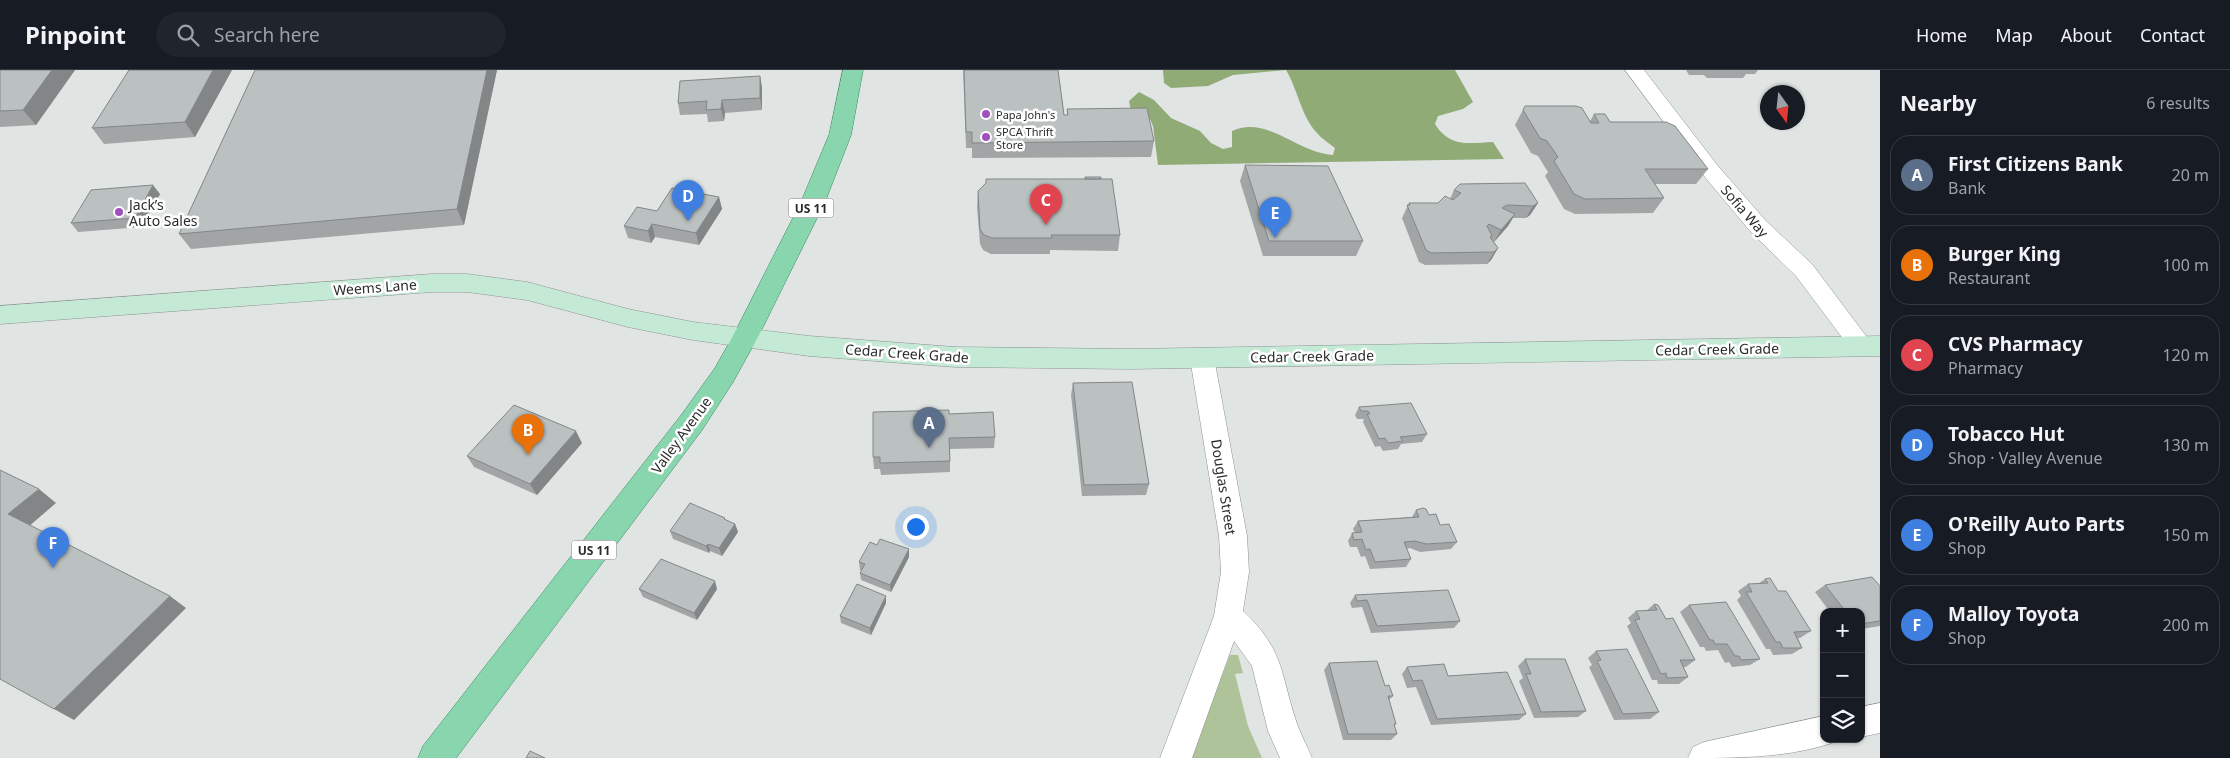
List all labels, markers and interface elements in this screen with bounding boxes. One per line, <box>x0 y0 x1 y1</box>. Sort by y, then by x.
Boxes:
search box <box>156 12 506 57</box>
text: Pinpoint <box>25 18 126 51</box>
icon: search <box>174 21 202 49</box>
text: Search here <box>214 22 320 48</box>
text: Home <box>1916 23 1967 47</box>
text: Map <box>1995 23 2033 47</box>
text: About <box>2061 23 2112 47</box>
text: Contact <box>2140 23 2205 47</box>
north arrow <box>1760 85 1805 130</box>
text: Nearby <box>1900 89 1976 117</box>
text: 6 results <box>2146 92 2210 114</box>
place label: Papa John's <box>996 107 1055 122</box>
marker: Papa John's <box>980 108 992 120</box>
place label: SPCA Thrift Store <box>996 124 1054 152</box>
marker: SPCA Thrift Store <box>980 131 992 143</box>
text: First Citizens Bank <box>1948 151 2123 177</box>
text: A <box>1911 164 1923 186</box>
text: 20 m <box>2172 164 2209 186</box>
text: Bank <box>1948 177 1986 199</box>
pin: D <box>672 180 704 221</box>
street label: Sofia Way <box>1717 181 1774 242</box>
pin: C <box>1030 184 1062 225</box>
place label: Jack’s Auto Sales <box>127 195 198 230</box>
pin: E <box>1259 197 1291 238</box>
road number: US 11 <box>788 198 834 218</box>
marker: Jack’s Auto Sales <box>113 206 125 218</box>
text: Burger King <box>1948 241 2061 267</box>
text: B <box>1912 254 1922 276</box>
text: 100 m <box>2162 254 2209 276</box>
text: Restaurant <box>1948 267 2030 289</box>
street label: Weems Lane <box>333 275 418 299</box>
text: CVS Pharmacy <box>1948 331 2083 357</box>
street label: Cedar Creek Grade <box>1655 338 1779 360</box>
street label: Cedar Creek Grade <box>845 339 970 367</box>
text: C <box>1912 344 1922 366</box>
text: 120 m <box>2162 344 2209 366</box>
street label: Cedar Creek Grade <box>1250 345 1374 367</box>
text: Pharmacy <box>1948 357 2023 379</box>
street label: Valley Avenue <box>647 393 715 477</box>
pin: A <box>913 407 945 448</box>
pin: B <box>512 414 544 455</box>
text: Tobacco Hut <box>1948 421 2064 447</box>
text: D <box>1911 434 1923 456</box>
text: 130 m <box>2162 434 2209 456</box>
street label: Douglas Street <box>1207 438 1241 536</box>
text: Shop · Valley Avenue <box>1948 447 2103 469</box>
text: O'Reilly Auto Parts <box>1948 511 2125 537</box>
your location <box>903 514 929 540</box>
text: E <box>1913 524 1921 546</box>
text: 150 m <box>2162 524 2209 546</box>
pin: F <box>37 527 69 568</box>
text: Shop <box>1948 537 1986 559</box>
road number: US 11 <box>572 540 616 560</box>
text: Malloy Toyota <box>1948 601 2079 627</box>
map controls <box>1820 608 1865 743</box>
button: + <box>1820 608 1865 653</box>
text: F <box>1913 614 1921 636</box>
text: 200 m <box>2162 614 2209 636</box>
text: Shop <box>1948 627 1986 649</box>
button: − <box>1820 653 1865 698</box>
button: layers <box>1820 698 1865 743</box>

